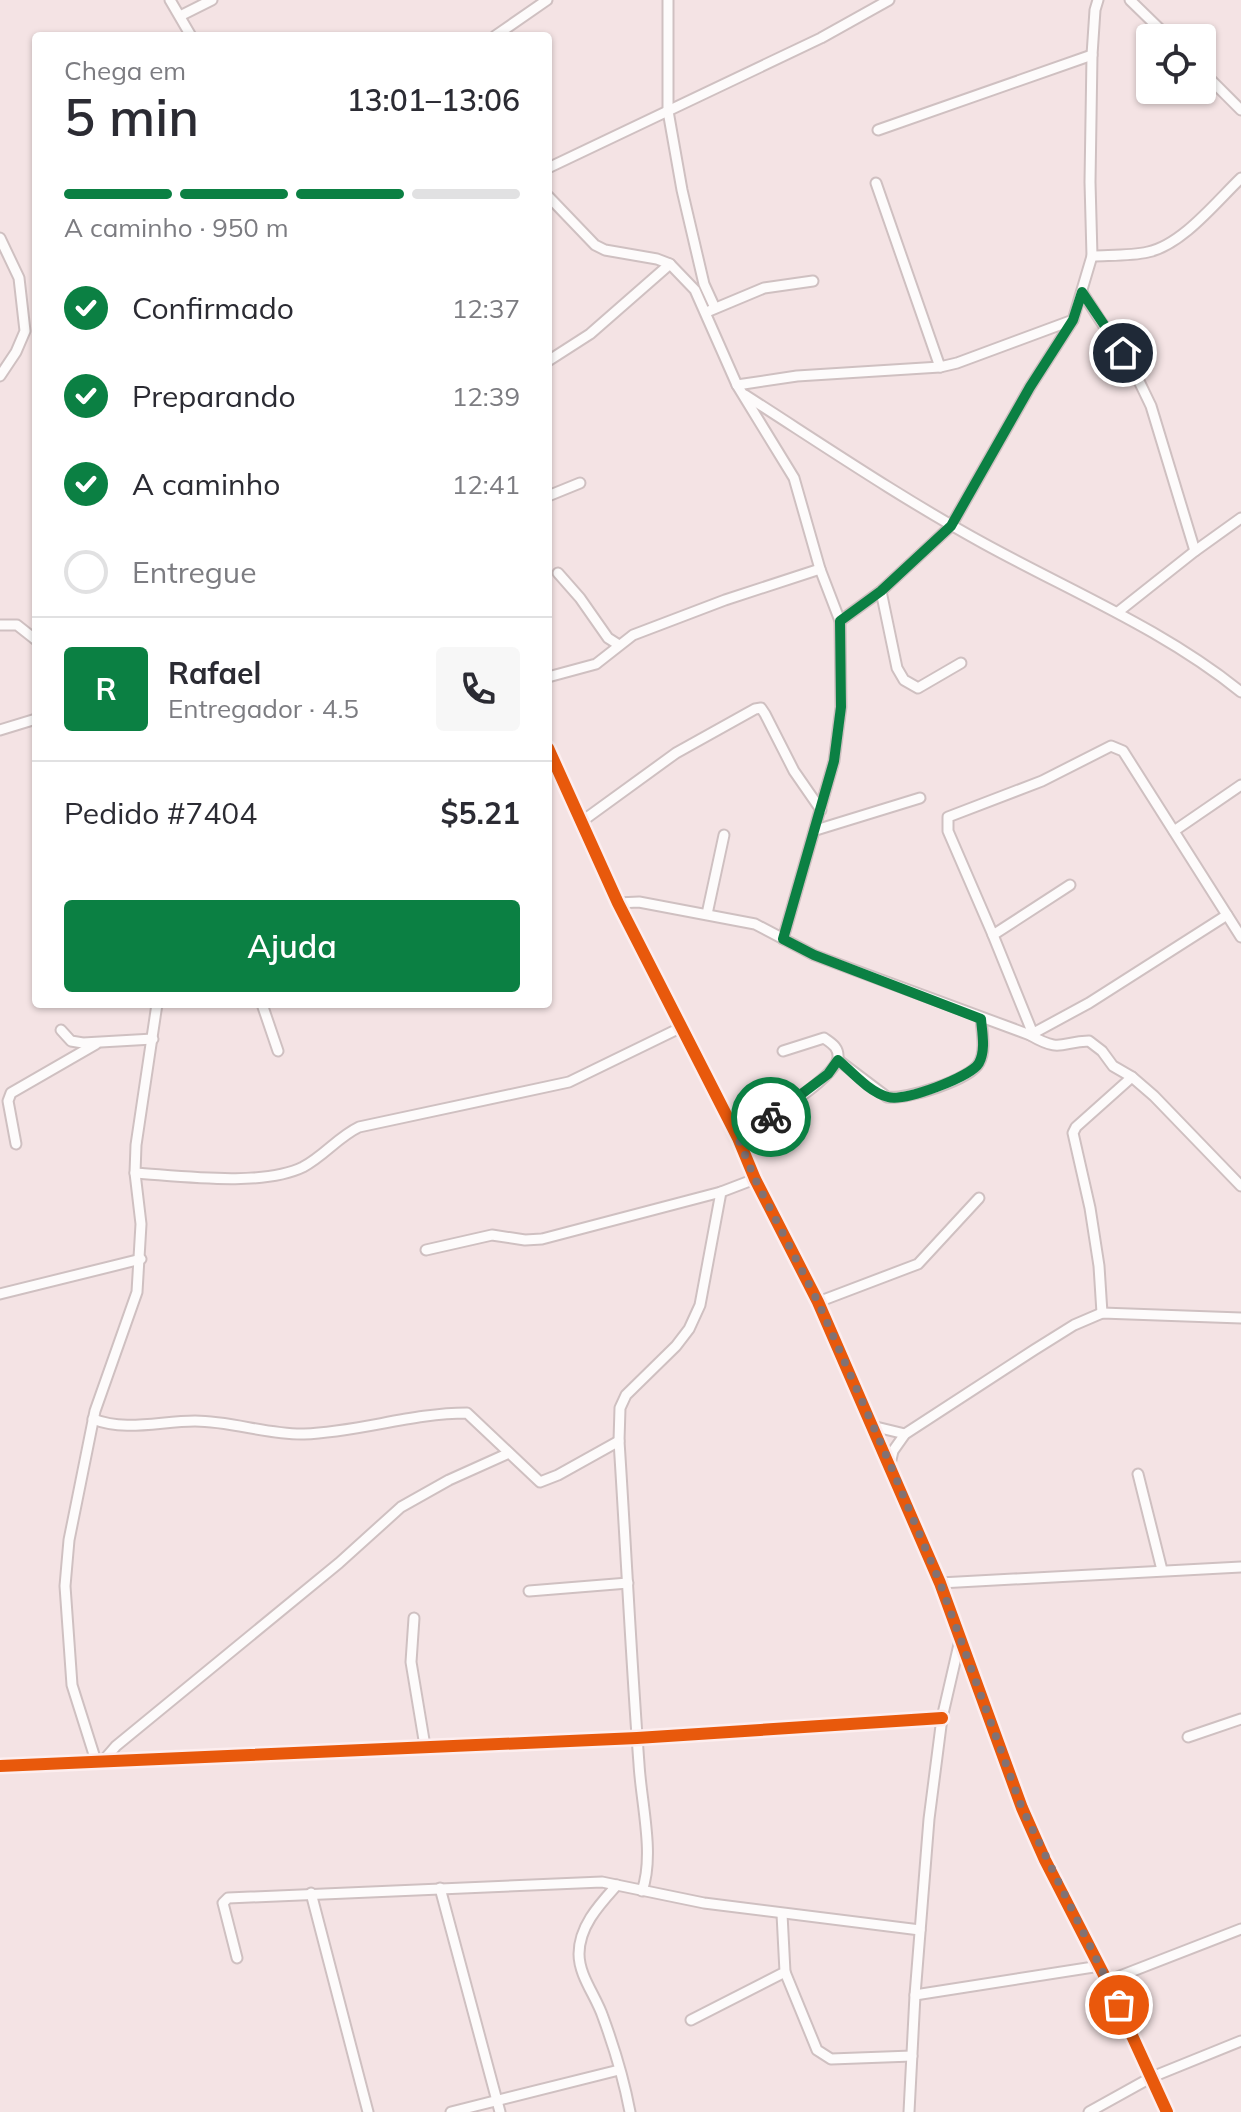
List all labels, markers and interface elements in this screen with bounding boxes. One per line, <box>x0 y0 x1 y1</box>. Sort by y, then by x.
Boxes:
map controls <box>1136 24 1216 104</box>
button: locate <box>1136 24 1216 104</box>
text: Chega em <box>64 54 186 87</box>
text: 13:01–13:06 <box>347 81 520 119</box>
text: 5 min <box>64 84 199 149</box>
text: A caminho · 950 m <box>64 211 289 244</box>
icon: check <box>64 286 108 330</box>
text: Confirmado <box>132 289 294 327</box>
text: 12:37 <box>452 292 520 325</box>
pin <box>1089 319 1157 387</box>
icon: home <box>1101 331 1145 375</box>
icon: check <box>64 374 108 418</box>
text: Preparando <box>132 377 296 415</box>
text: 12:39 <box>452 380 520 413</box>
icon: check <box>64 462 108 506</box>
text: A caminho <box>132 465 280 503</box>
text: 12:41 <box>452 468 520 501</box>
text: Entregue <box>132 553 256 591</box>
button: phone <box>436 647 520 731</box>
text: Rafael <box>168 654 261 692</box>
text: R <box>95 670 117 708</box>
text: Entregador · 4.5 <box>168 692 359 725</box>
text: Pedido #7404 <box>64 794 257 832</box>
text: $5.21 <box>441 794 520 832</box>
button: Ajuda <box>64 900 520 992</box>
courier <box>731 1077 811 1157</box>
icon: bike <box>749 1095 793 1139</box>
pin <box>1085 1971 1153 2039</box>
icon: bag <box>1097 1983 1141 2027</box>

